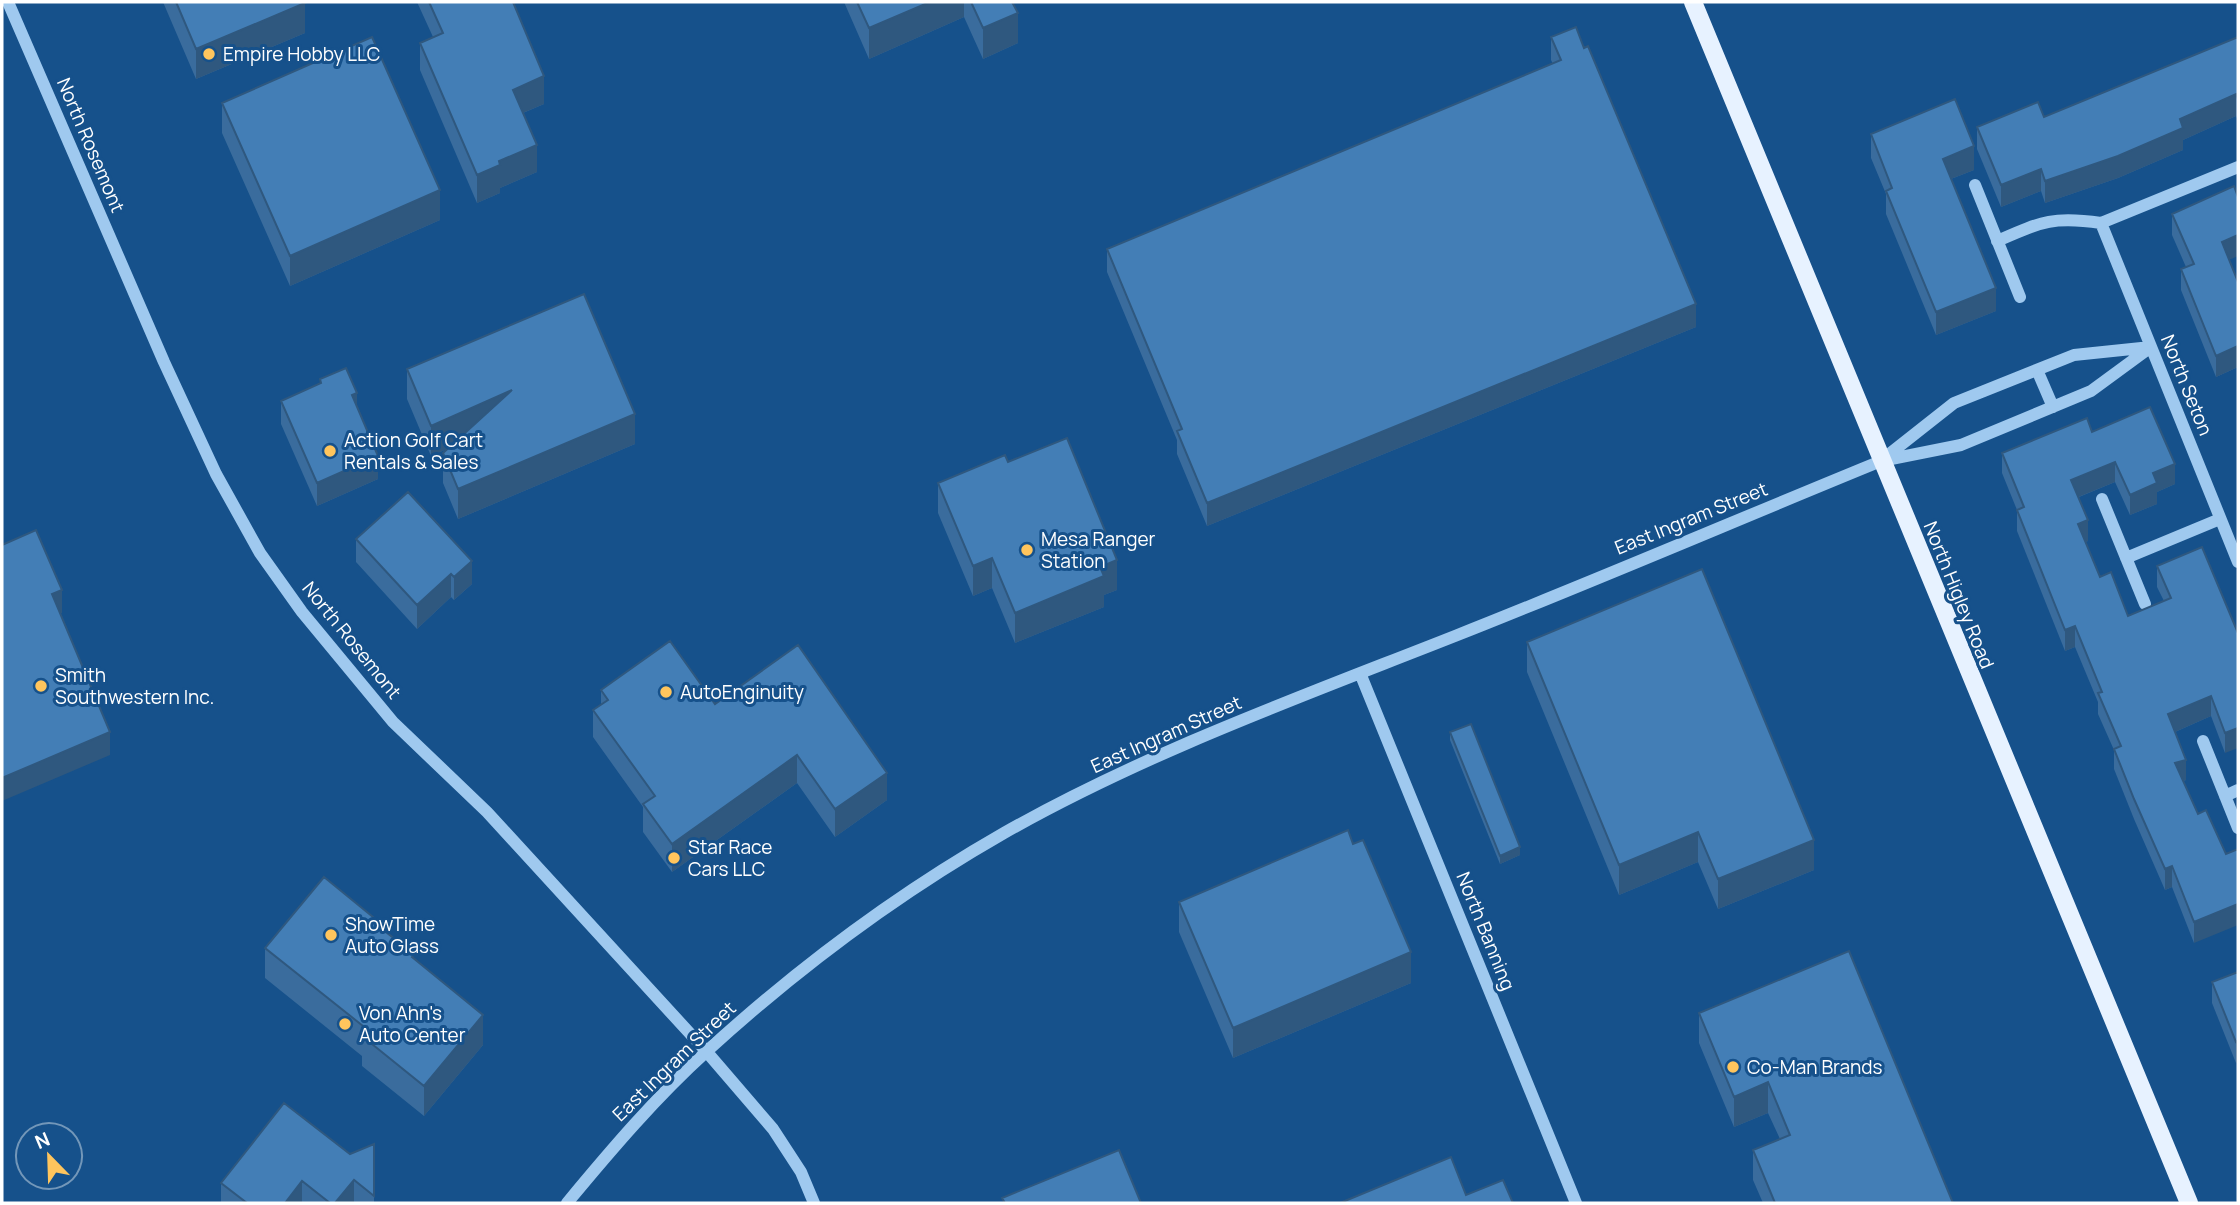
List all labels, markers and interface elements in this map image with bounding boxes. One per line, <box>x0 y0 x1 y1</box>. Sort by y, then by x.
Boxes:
place label: Empire Hobby LLC <box>223 41 380 67</box>
marker: Empire Hobby LLC <box>201 46 217 62</box>
street label: North Rosemont <box>51 74 131 216</box>
street label: North Seton <box>2155 331 2219 439</box>
place label: Action Golf Cart Rentals & Sales <box>344 427 483 475</box>
marker: Action Golf Cart Rentals & Sales <box>322 443 338 459</box>
street label: East Ingram Street <box>1611 476 1771 560</box>
street label: North Higley Road <box>1918 517 2000 673</box>
place label: Mesa Ranger Station <box>1041 526 1156 574</box>
marker: Mesa Ranger Station <box>1019 542 1035 558</box>
street label: North Rosemont <box>297 576 407 704</box>
place label: Smith Southwestern Inc. <box>55 662 214 710</box>
marker: Smith Southwestern Inc. <box>33 678 49 694</box>
place label: AutoEnginuity <box>680 679 804 705</box>
marker: AutoEnginuity <box>658 684 674 700</box>
street label: East Ingram Street <box>1086 689 1246 779</box>
place label: Star Race Cars LLC <box>688 834 772 882</box>
marker: Star Race Cars LLC <box>666 850 682 866</box>
street label: North Banning <box>1450 868 1522 994</box>
place label: ShowTime Auto Glass <box>345 911 439 959</box>
marker: ShowTime Auto Glass <box>323 927 339 943</box>
street label: East Ingram Street <box>607 995 741 1127</box>
place label: Von Ahn's Auto Center <box>359 1000 466 1048</box>
marker: Von Ahn's Auto Center <box>337 1016 353 1032</box>
place label: Co-Man Brands <box>1747 1054 1883 1080</box>
marker: Co-Man Brands <box>1725 1059 1741 1075</box>
north arrow <box>14 1121 84 1191</box>
text: N <box>31 1126 54 1155</box>

